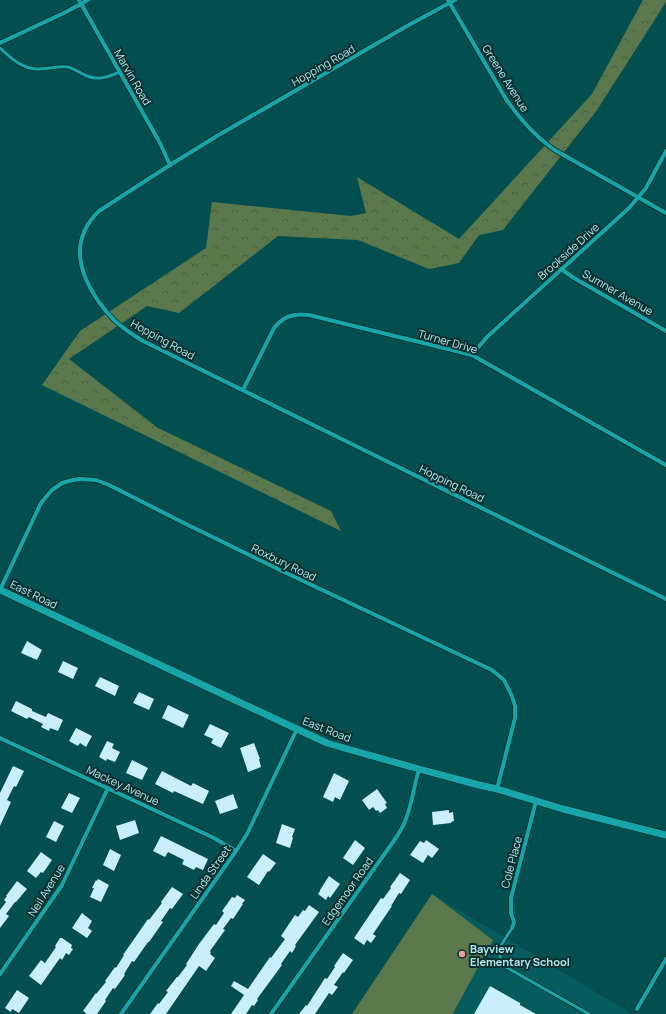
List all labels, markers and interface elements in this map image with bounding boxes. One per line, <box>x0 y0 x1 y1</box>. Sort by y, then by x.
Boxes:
street label: Hopping Road <box>289 41 357 89</box>
street label: Greene Avenue <box>479 41 533 115</box>
street label: Marvin Road <box>111 46 155 108</box>
street label: Brookside Drive <box>534 219 602 283</box>
street label: Sumner Avenue <box>580 266 657 319</box>
street label: Hopping Road <box>128 315 198 363</box>
street label: Turner Drive <box>416 325 480 357</box>
street label: Hopping Road <box>417 461 487 505</box>
street label: Roxbury Road <box>249 540 319 584</box>
street label: East Road <box>8 576 60 612</box>
street label: East Road <box>301 713 353 745</box>
street label: Mackey Avenue <box>84 762 162 809</box>
street label: Cole Place <box>497 834 525 890</box>
street label: Linda Street <box>186 842 234 902</box>
street label: Edgemoor Road <box>318 854 376 928</box>
street label: Neil Avenue <box>24 861 68 919</box>
place label: Bayview Elementary School <box>470 941 570 969</box>
marker: Bayview Elementary School <box>457 949 467 959</box>

